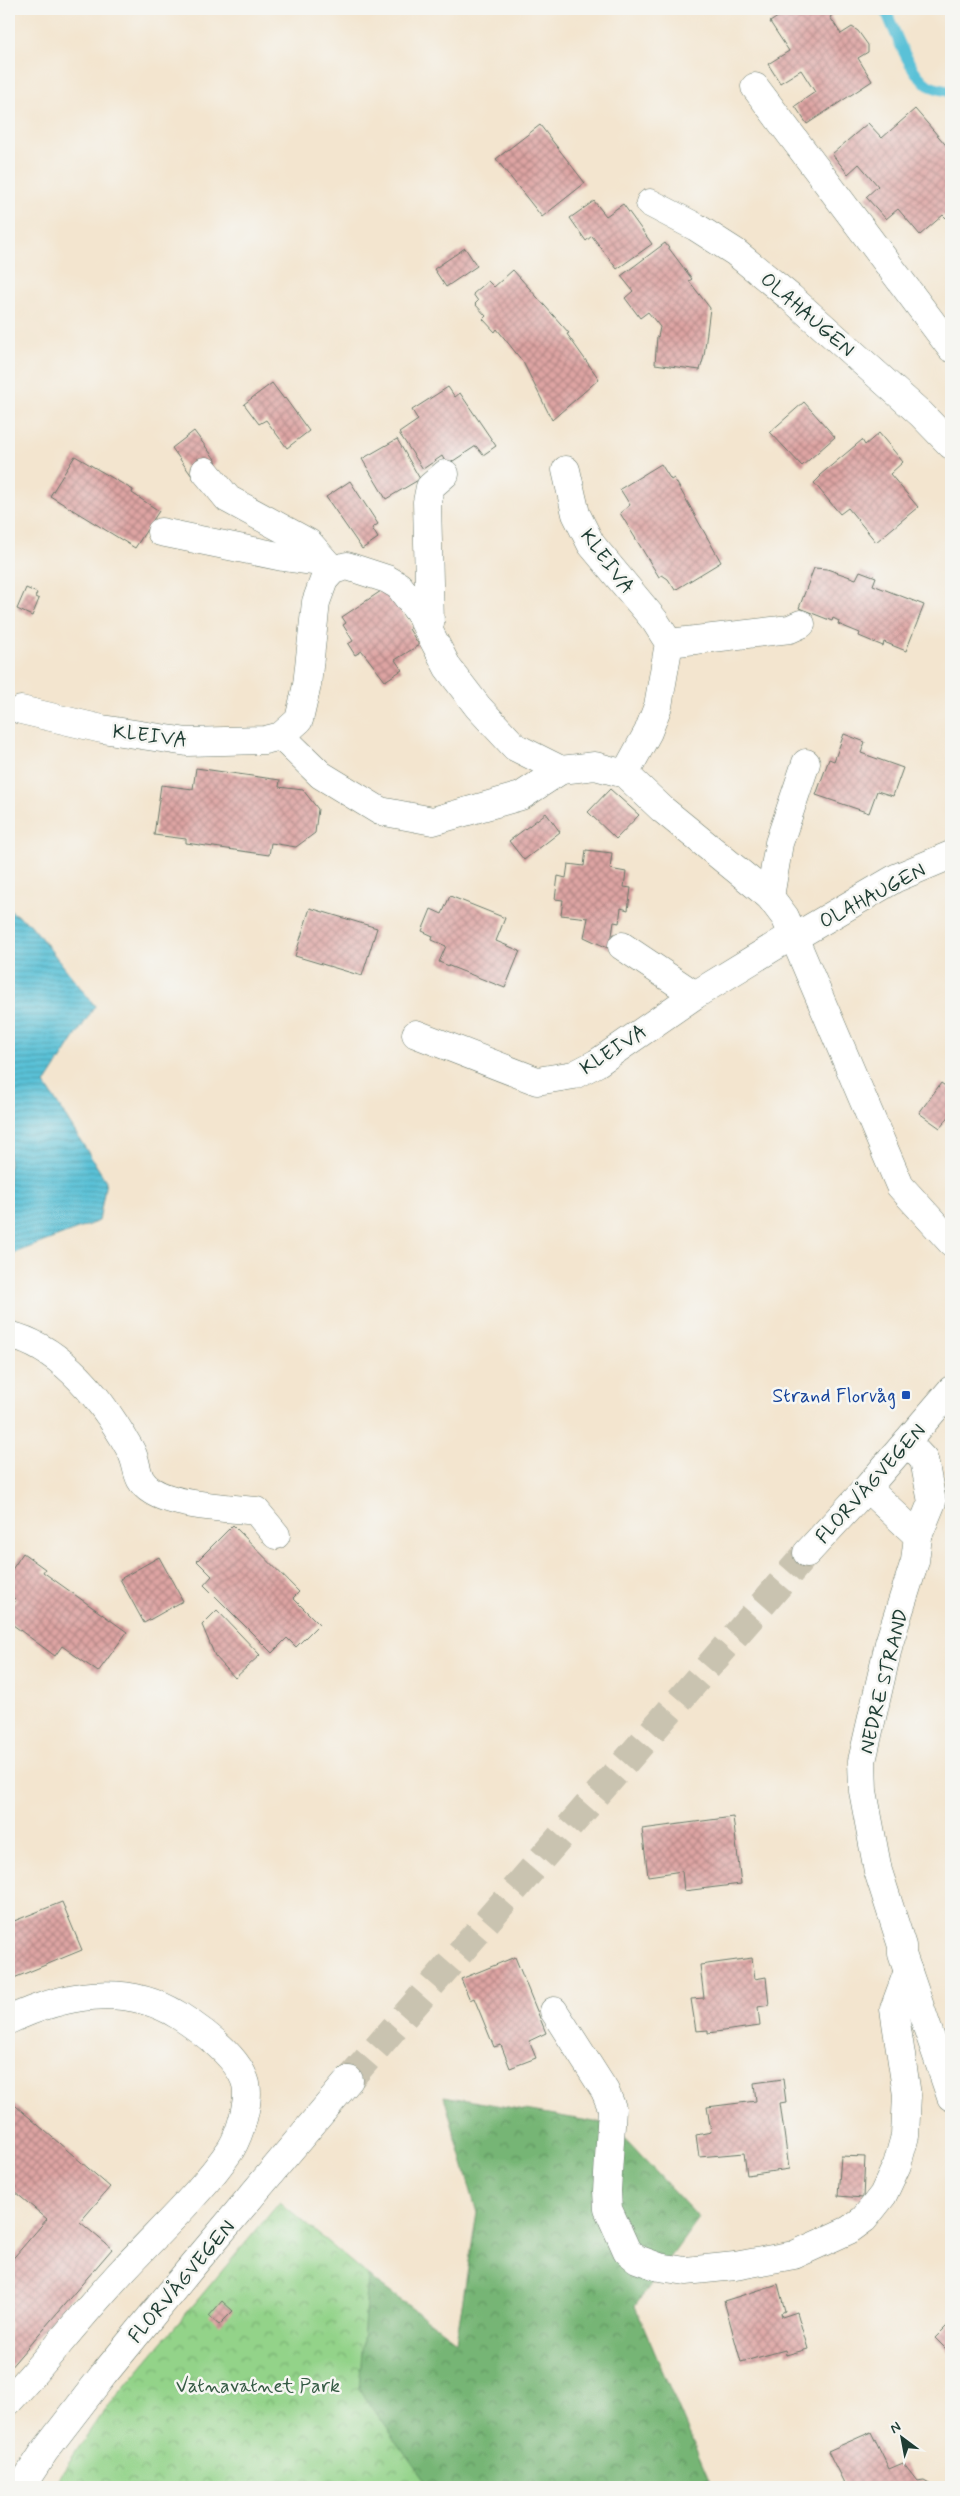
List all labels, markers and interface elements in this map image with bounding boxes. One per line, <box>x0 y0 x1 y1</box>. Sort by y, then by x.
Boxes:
street label: OLAHAUGEN <box>754 267 860 364</box>
street label: KLEIVA <box>573 524 640 600</box>
street label: KLEIVA <box>111 719 189 754</box>
street label: OLAHAUGEN <box>815 857 931 936</box>
street label: KLEIVA <box>575 1019 653 1082</box>
place label: Strand Florvåg <box>772 1383 896 1410</box>
marker: Strand Florvåg <box>900 1389 912 1401</box>
street label: FLORVÅGVEGEN <box>810 1418 932 1550</box>
street label: NEDRE STRAND <box>853 1606 916 1757</box>
street label: FLORVÅGVEGEN <box>123 2215 242 2349</box>
park label: Vatnavatnet Park <box>176 2373 340 2400</box>
north arrow <box>878 2414 928 2464</box>
text: N <box>887 2418 904 2438</box>

